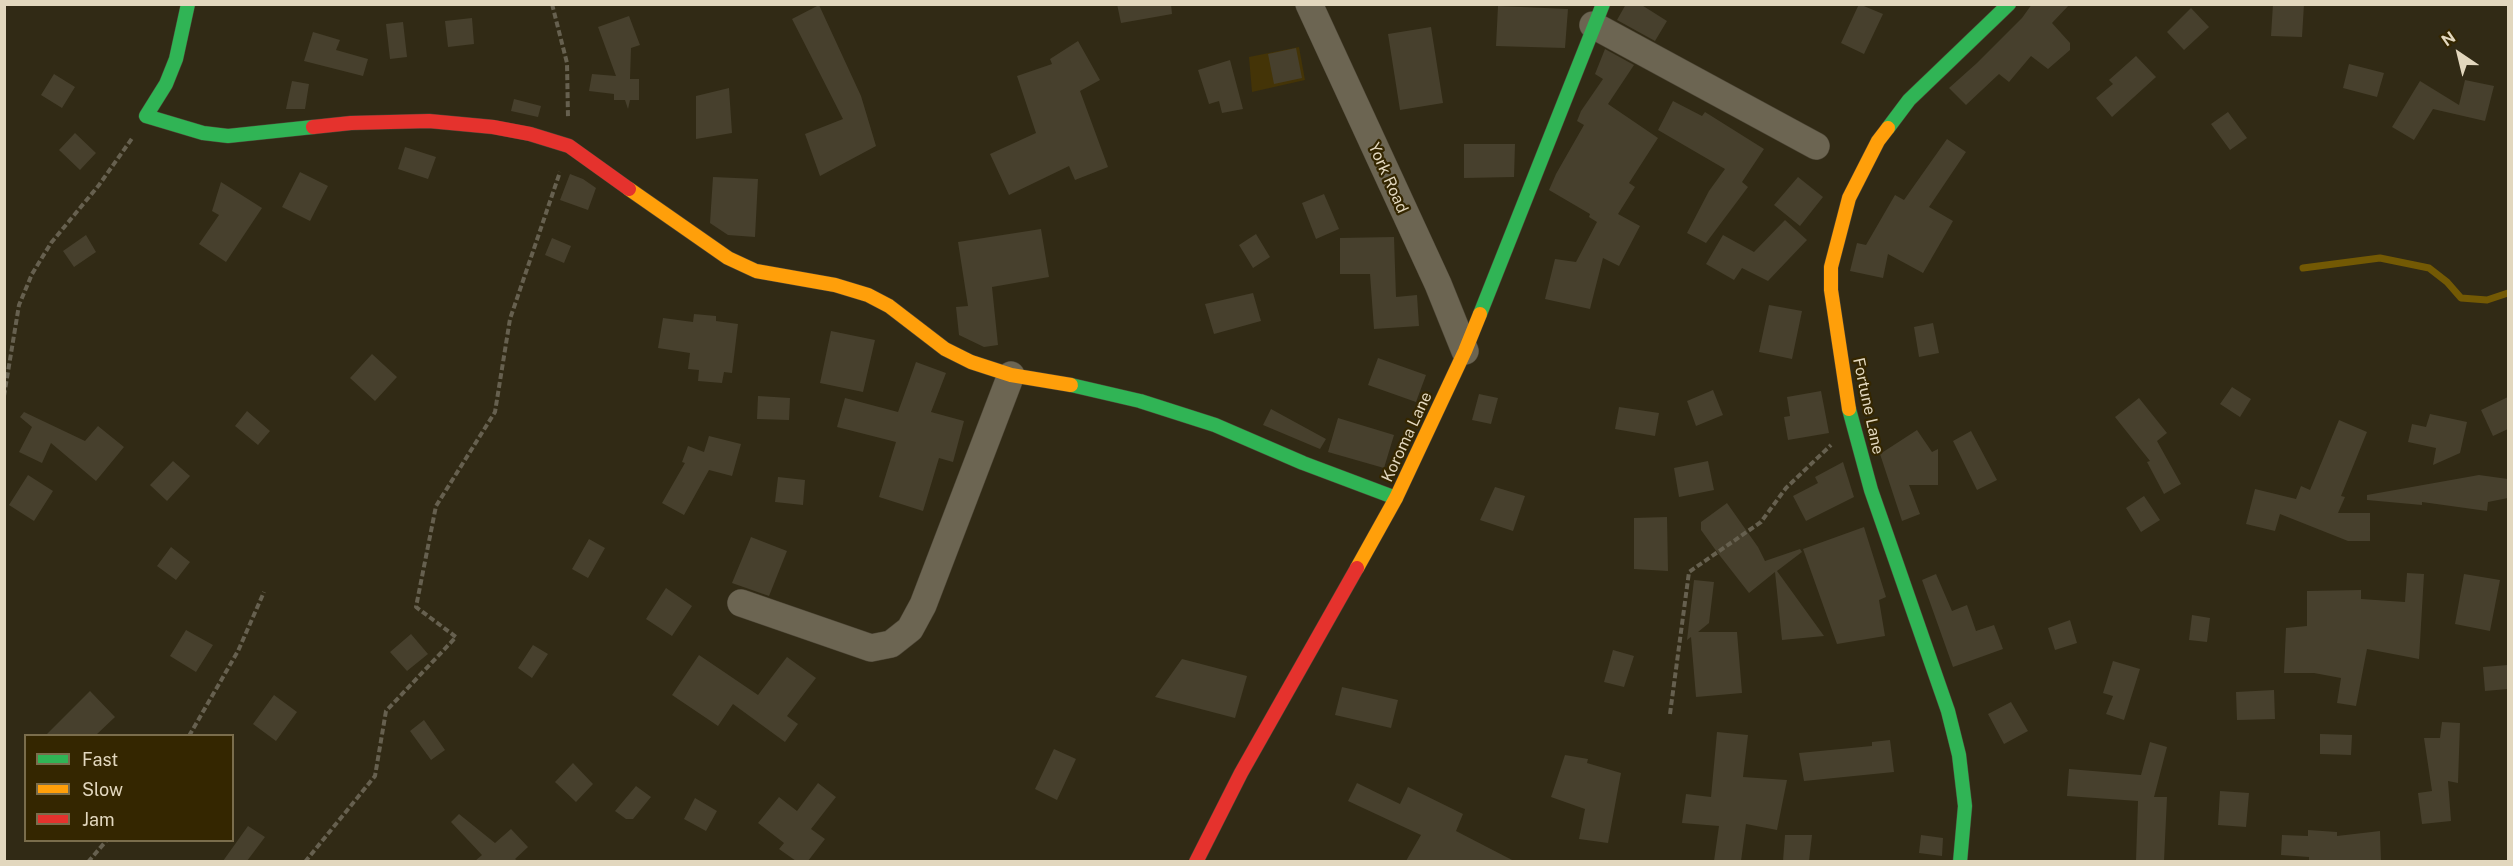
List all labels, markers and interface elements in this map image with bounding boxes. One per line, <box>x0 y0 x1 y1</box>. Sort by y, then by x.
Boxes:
north arrow <box>2429 24 2489 84</box>
text: N <box>2438 27 2459 50</box>
street label: York Road <box>1364 140 1412 216</box>
street label: Fortune Lane <box>1848 356 1888 456</box>
street label: Koroma Lane <box>1378 389 1436 485</box>
legend <box>24 734 234 842</box>
text: Fast <box>82 749 118 770</box>
text: Slow <box>82 779 123 800</box>
text: Jam <box>82 809 115 830</box>

